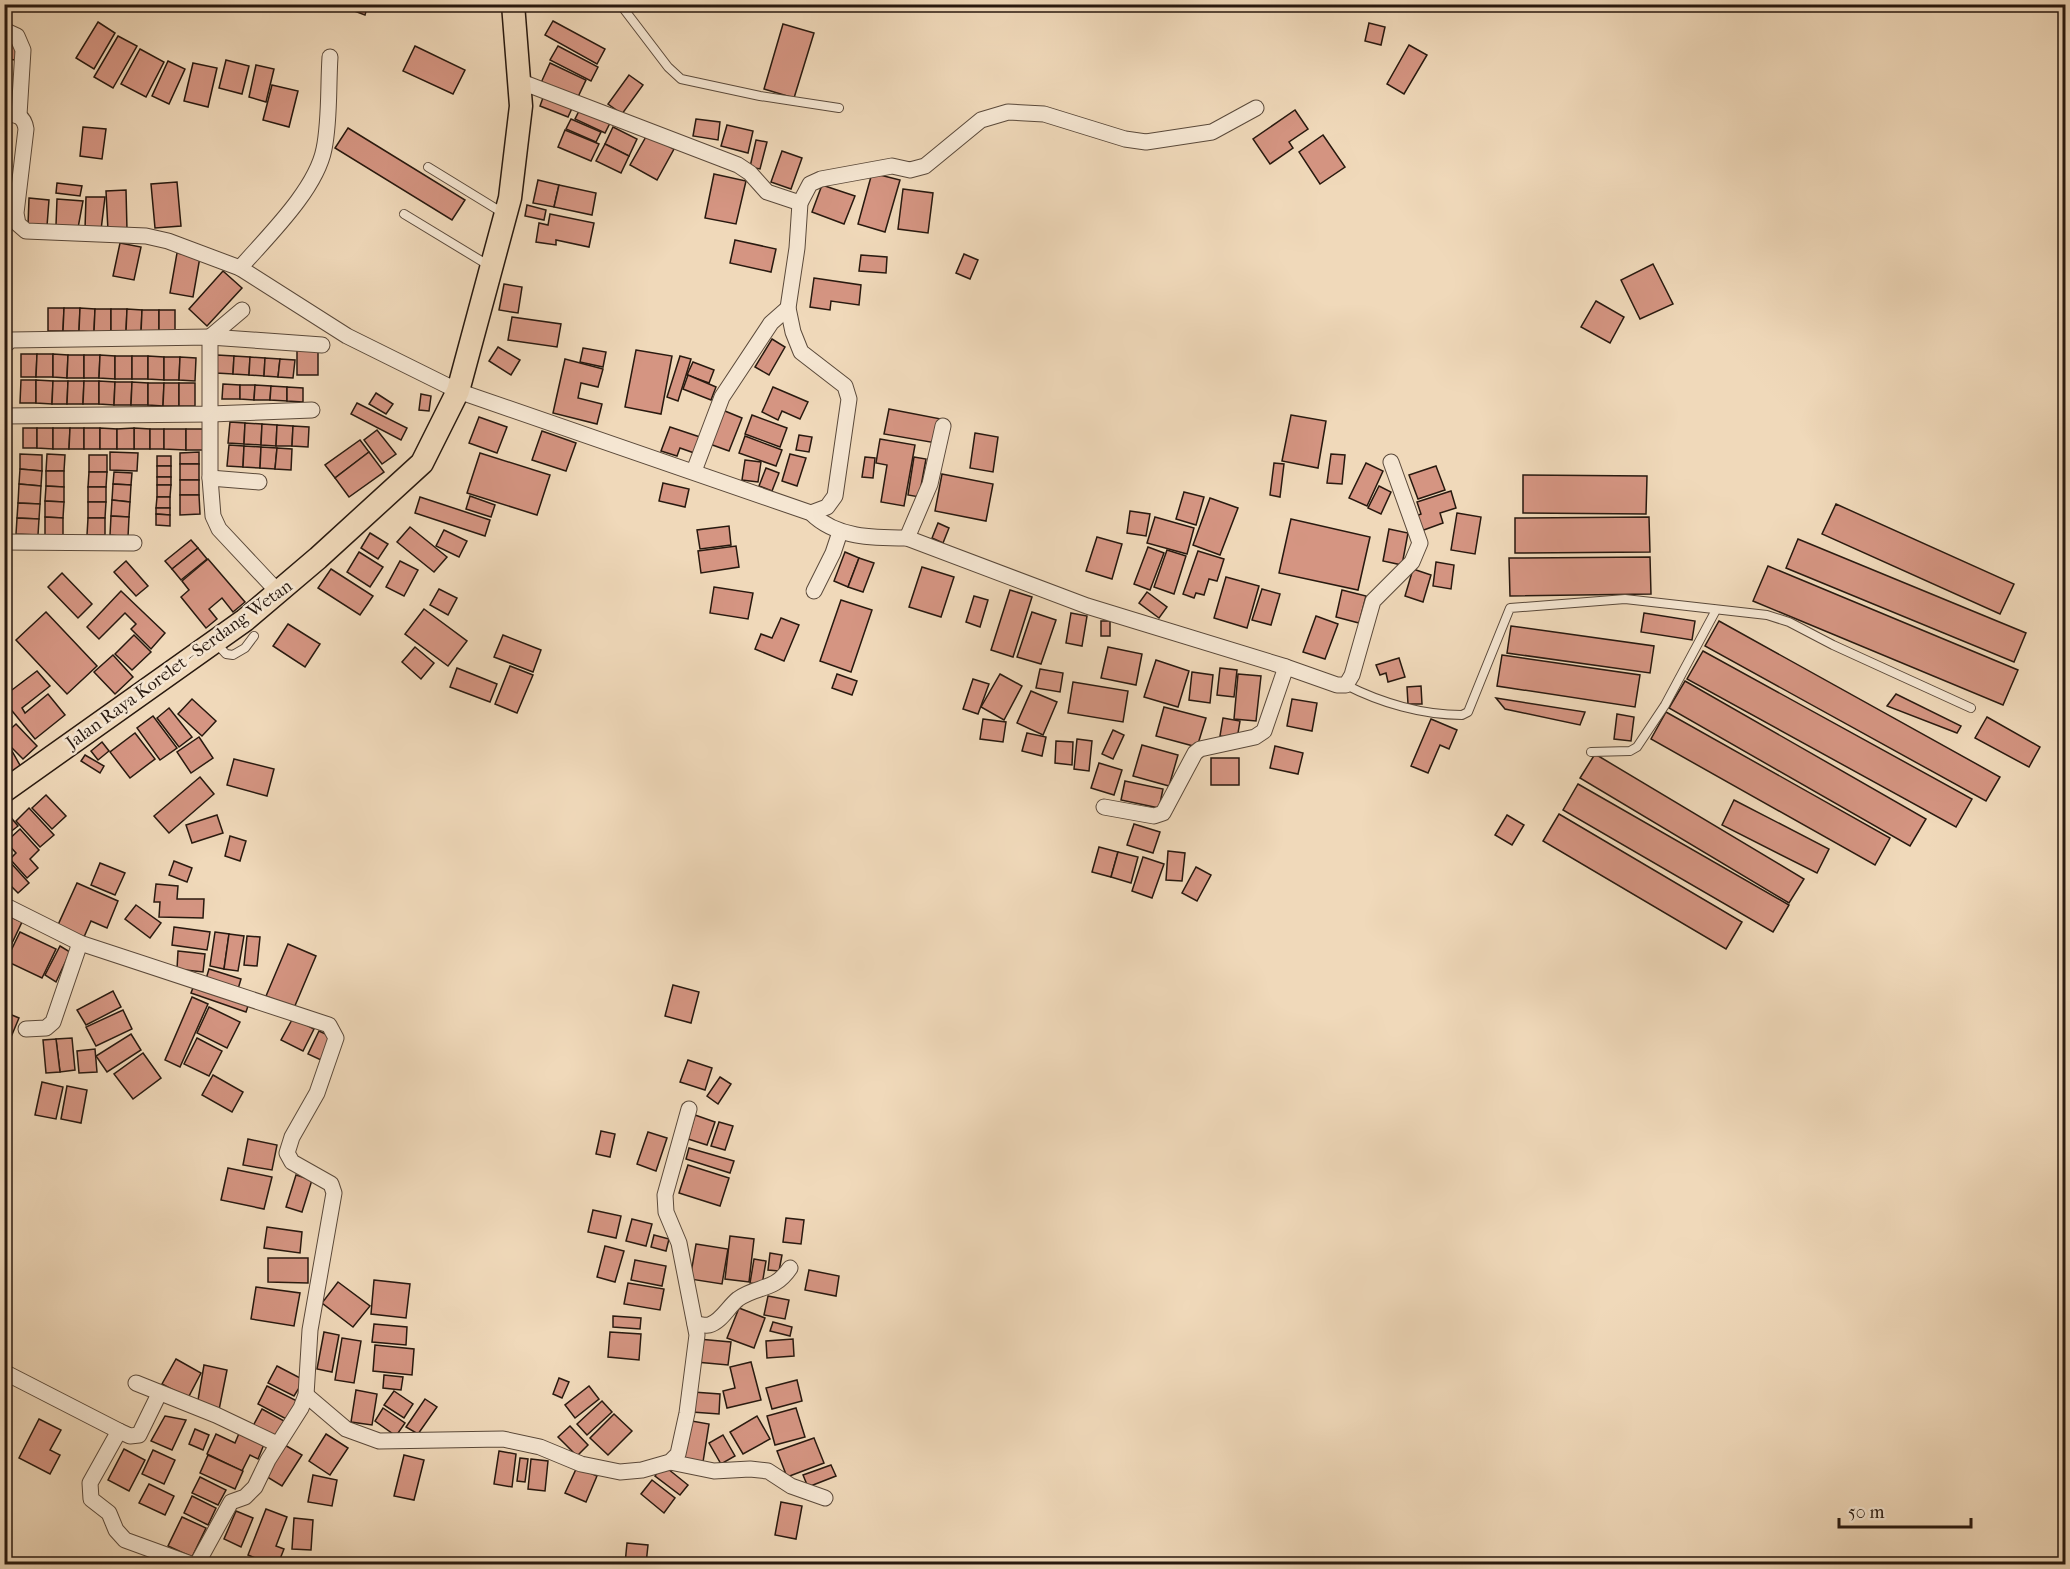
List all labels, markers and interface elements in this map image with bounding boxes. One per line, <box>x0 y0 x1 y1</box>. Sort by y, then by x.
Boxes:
street label: Jalan Raya Korelet - Serdang Wetan <box>61 575 297 755</box>
scale bar <box>1839 1491 1971 1529</box>
text: 50 m <box>1848 1502 1885 1523</box>

